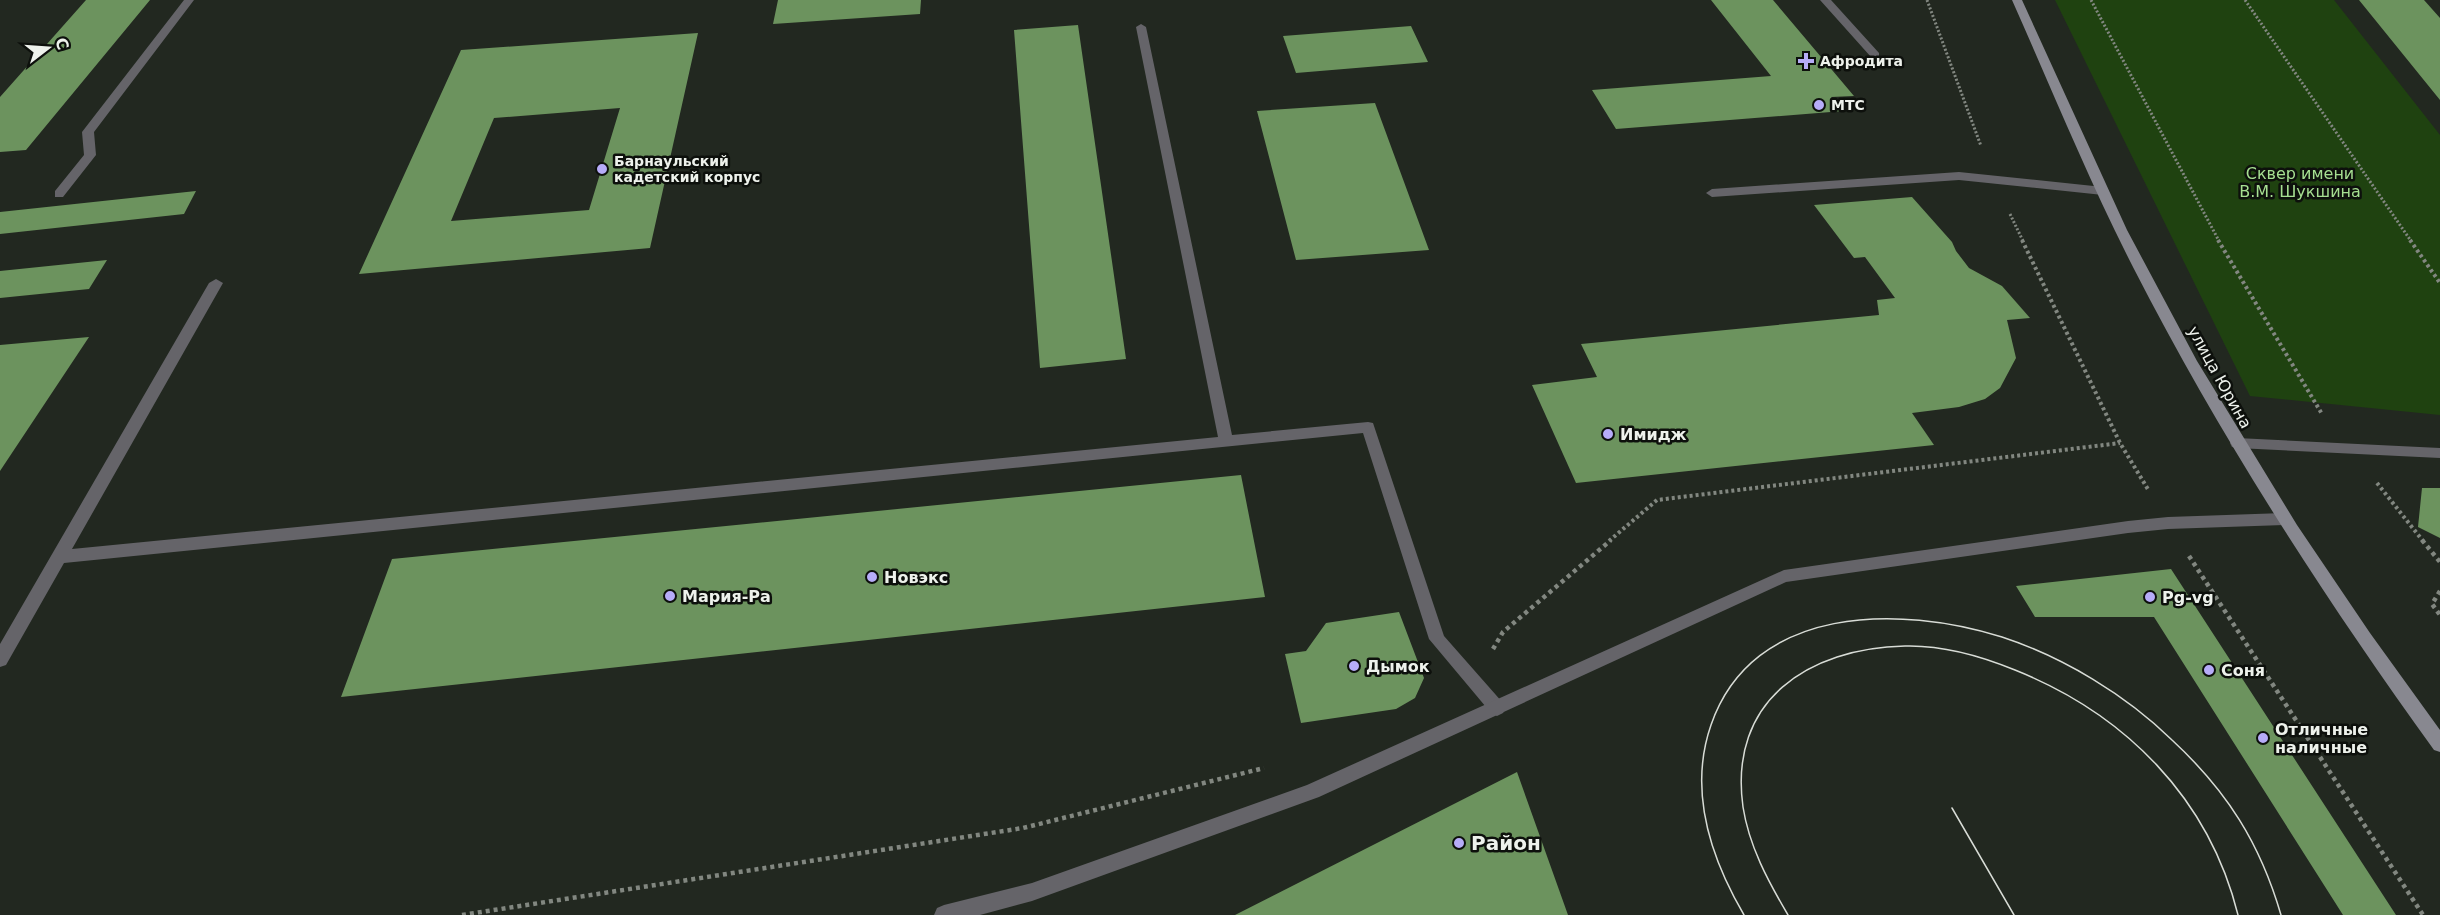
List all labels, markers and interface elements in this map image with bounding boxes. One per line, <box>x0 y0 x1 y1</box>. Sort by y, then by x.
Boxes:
north arrow <box>18 18 78 78</box>
text: С <box>51 35 73 52</box>
marker: Афродита <box>1797 52 1815 70</box>
place label: Афродита <box>1820 53 1903 69</box>
place label: МТС <box>1831 97 1865 113</box>
marker: МТС <box>1812 98 1826 112</box>
place label: Барнаульский кадетский корпус <box>614 153 760 185</box>
marker: Барнаульский кадетский корпус <box>595 162 609 176</box>
park label: Сквер имени В.М. Шукшина <box>2239 164 2361 201</box>
street label: улица Юрина <box>2184 323 2255 432</box>
place label: Имидж <box>1620 425 1687 444</box>
marker: Имидж <box>1601 427 1615 441</box>
place label: Новэкс <box>884 568 948 587</box>
marker: Новэкс <box>865 570 879 584</box>
place label: Мария-Ра <box>682 587 771 606</box>
place label: Pg-vg <box>2162 588 2214 607</box>
marker: Мария-Ра <box>663 589 677 603</box>
marker: Pg-vg <box>2143 590 2157 604</box>
place label: Дымок <box>1366 657 1430 676</box>
marker: Дымок <box>1347 659 1361 673</box>
place label: Соня <box>2221 661 2265 680</box>
marker: Соня <box>2202 663 2216 677</box>
place label: Отличные наличные <box>2275 720 2368 757</box>
marker: Отличные наличные <box>2256 731 2270 745</box>
place label: Район <box>1471 831 1541 855</box>
marker: Район <box>1452 836 1466 850</box>

